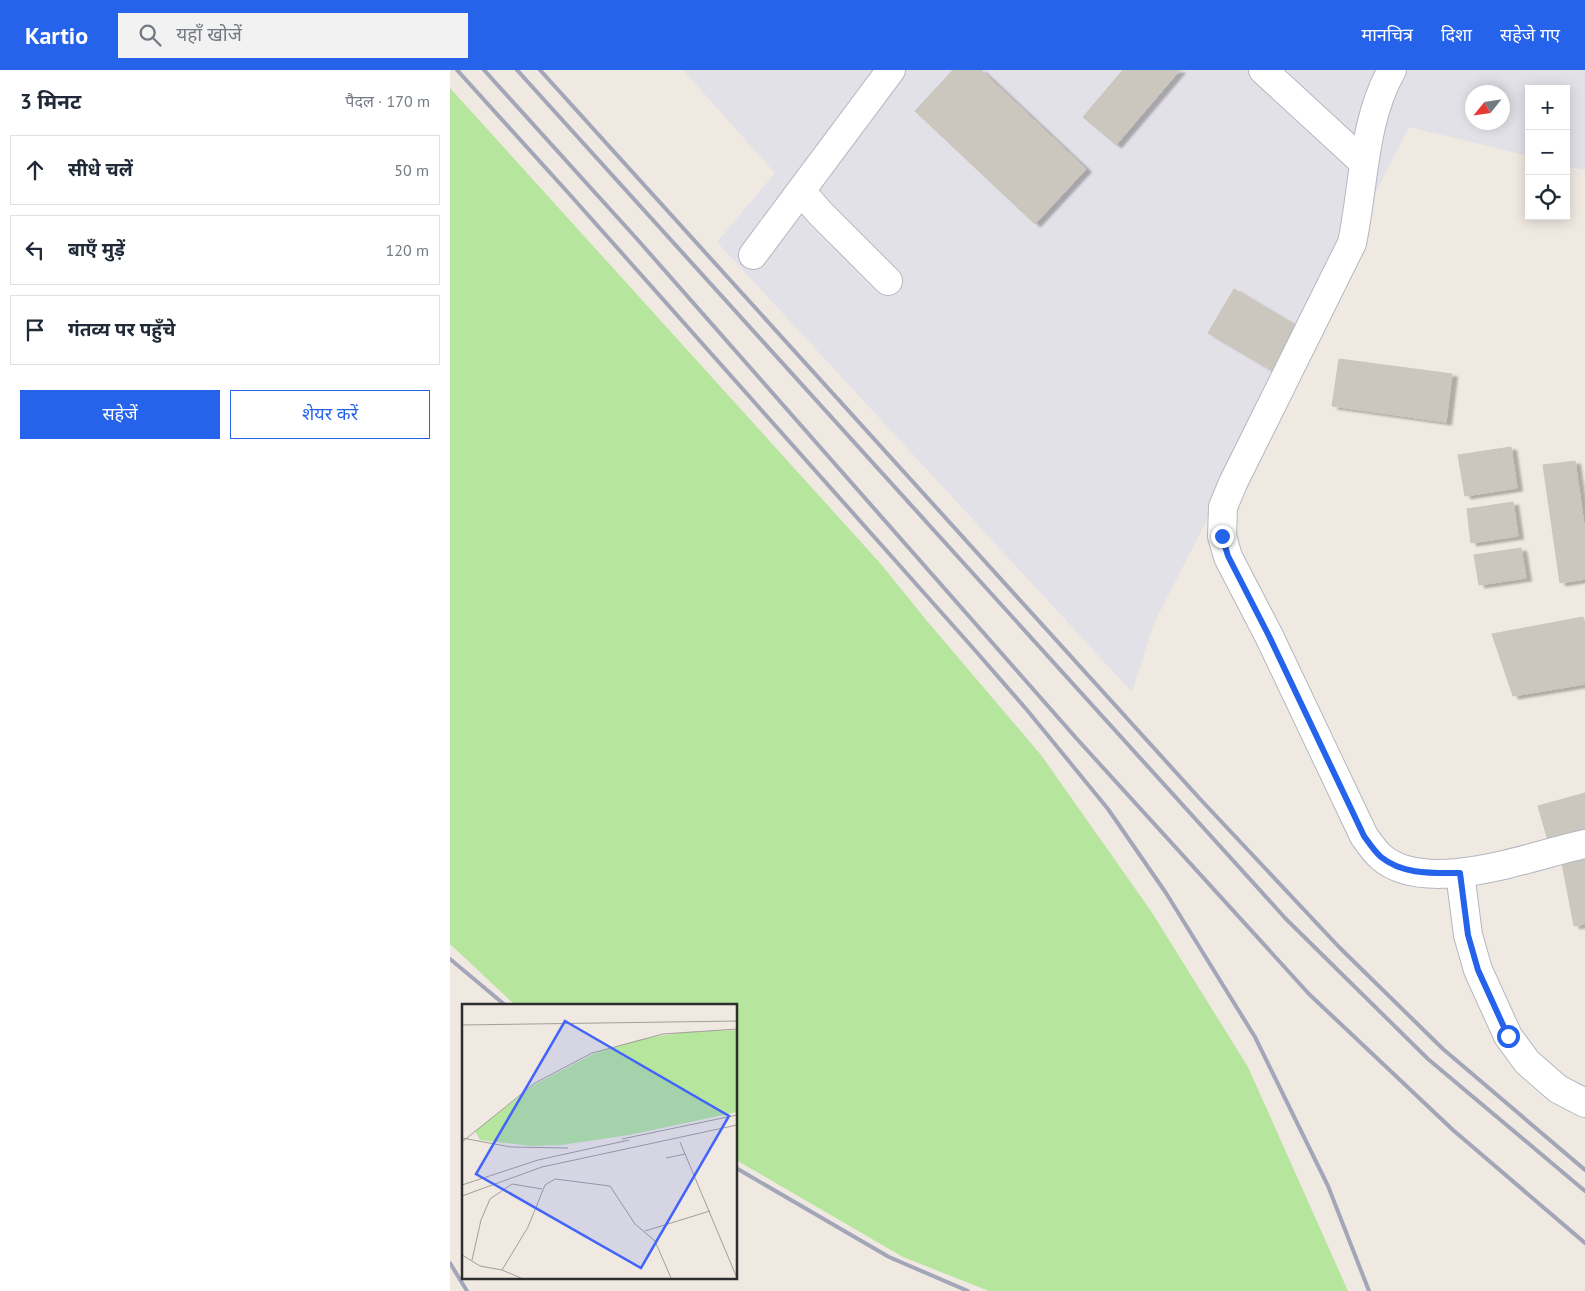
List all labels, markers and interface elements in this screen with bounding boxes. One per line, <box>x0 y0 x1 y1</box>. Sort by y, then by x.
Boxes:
search box <box>118 13 468 58</box>
text: Kartio <box>25 20 88 51</box>
icon: search <box>136 21 164 49</box>
text: यहाँ खोजें <box>176 22 242 46</box>
text: मानचित्र <box>1361 23 1413 46</box>
text: दिशा <box>1441 23 1472 46</box>
text: सहेजे गए <box>1500 23 1560 46</box>
north arrow <box>1465 85 1510 130</box>
map controls <box>1525 85 1570 220</box>
button: + <box>1525 85 1570 130</box>
text: 3 मिनट <box>20 88 81 115</box>
text: पैदल · 170 m <box>345 91 430 111</box>
button: − <box>1525 130 1570 175</box>
icon: ahead <box>21 156 49 184</box>
text: सीधे चलें <box>68 157 133 181</box>
text: 50 m <box>394 160 429 180</box>
button: locate <box>1525 175 1570 220</box>
icon: left <box>21 236 49 264</box>
text: बाएँ मुड़ें <box>68 237 125 261</box>
text: 120 m <box>386 240 429 260</box>
icon: arrive <box>21 316 49 344</box>
text: गंतव्य पर पहुँचे <box>68 317 175 341</box>
button: सहेजें <box>20 390 220 439</box>
button: शेयर करें <box>230 390 430 439</box>
route end <box>1211 525 1234 548</box>
inset map <box>462 1004 738 1278</box>
route start <box>1497 1025 1520 1048</box>

